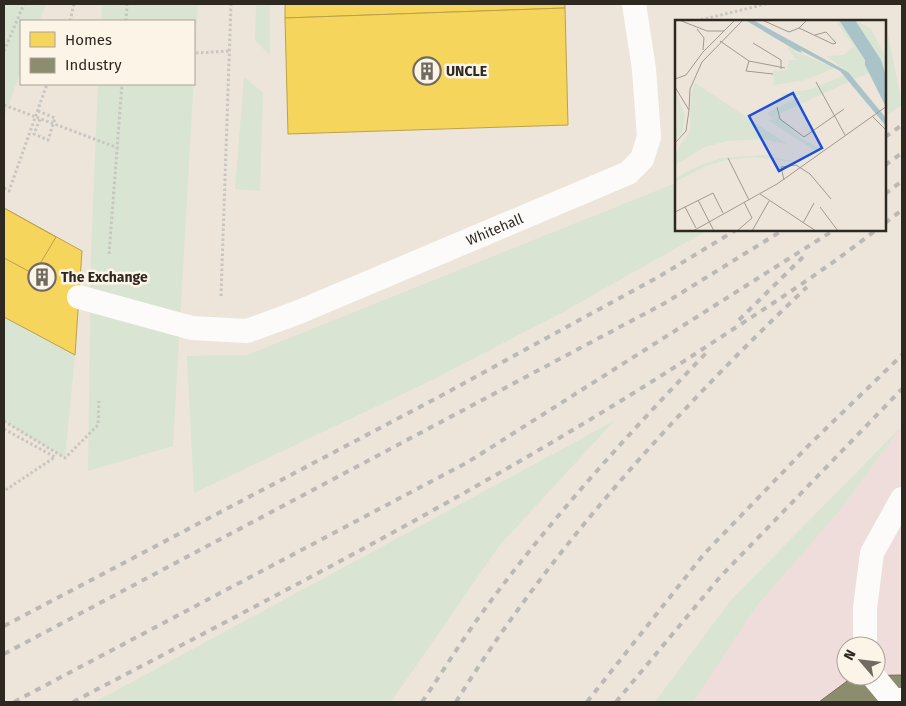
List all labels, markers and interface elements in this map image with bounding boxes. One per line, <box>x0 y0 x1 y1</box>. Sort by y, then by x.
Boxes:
legend <box>20 20 195 85</box>
inset map <box>675 20 886 231</box>
text: Homes <box>65 31 112 49</box>
text: Industry <box>65 56 122 74</box>
building icon: UNCLE <box>412 56 442 86</box>
place label: UNCLE <box>446 63 487 80</box>
street label: Whitehall <box>464 210 526 249</box>
building icon: The Exchange <box>27 262 57 292</box>
place label: The Exchange <box>61 269 148 286</box>
north arrow <box>836 636 886 686</box>
text: N <box>840 647 860 663</box>

